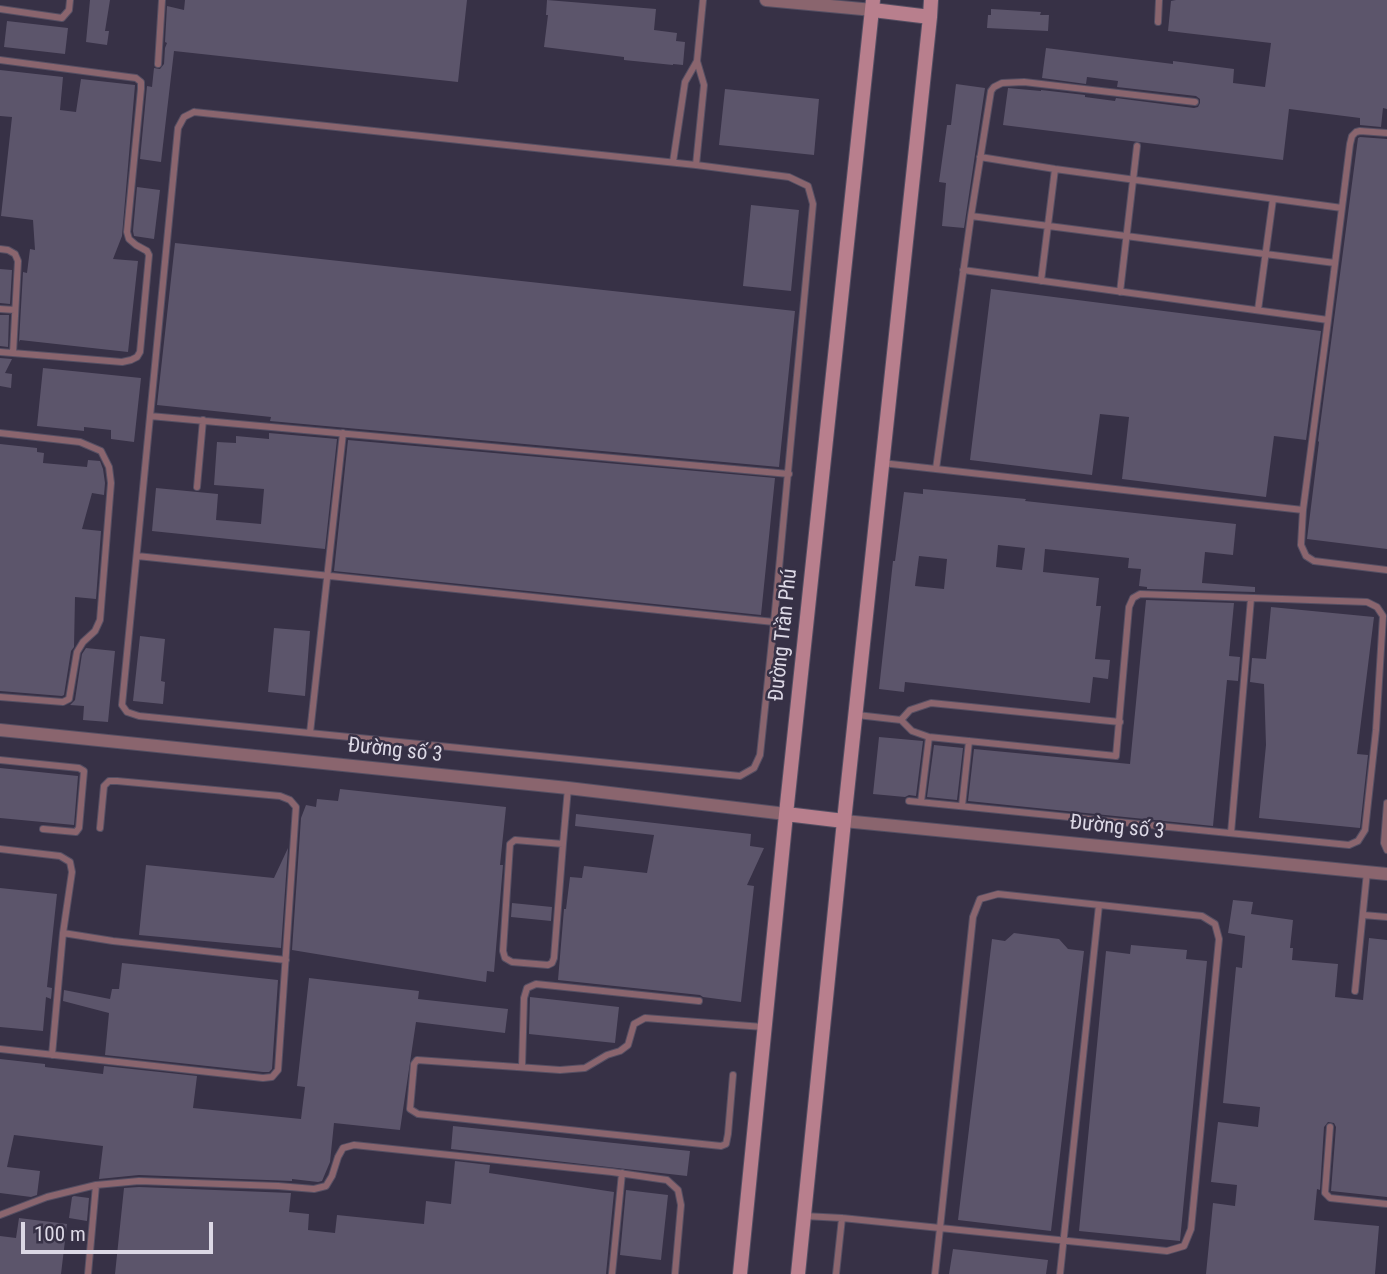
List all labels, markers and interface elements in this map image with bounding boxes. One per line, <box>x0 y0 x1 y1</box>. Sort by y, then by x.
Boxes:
street label: Đường Trần Phú <box>765 568 803 702</box>
street label: Đường số 3 <box>346 734 444 768</box>
street label: Đường số 3 <box>1068 811 1166 845</box>
scale bar <box>24 1208 217 1252</box>
text: 100 m <box>34 1222 86 1246</box>

